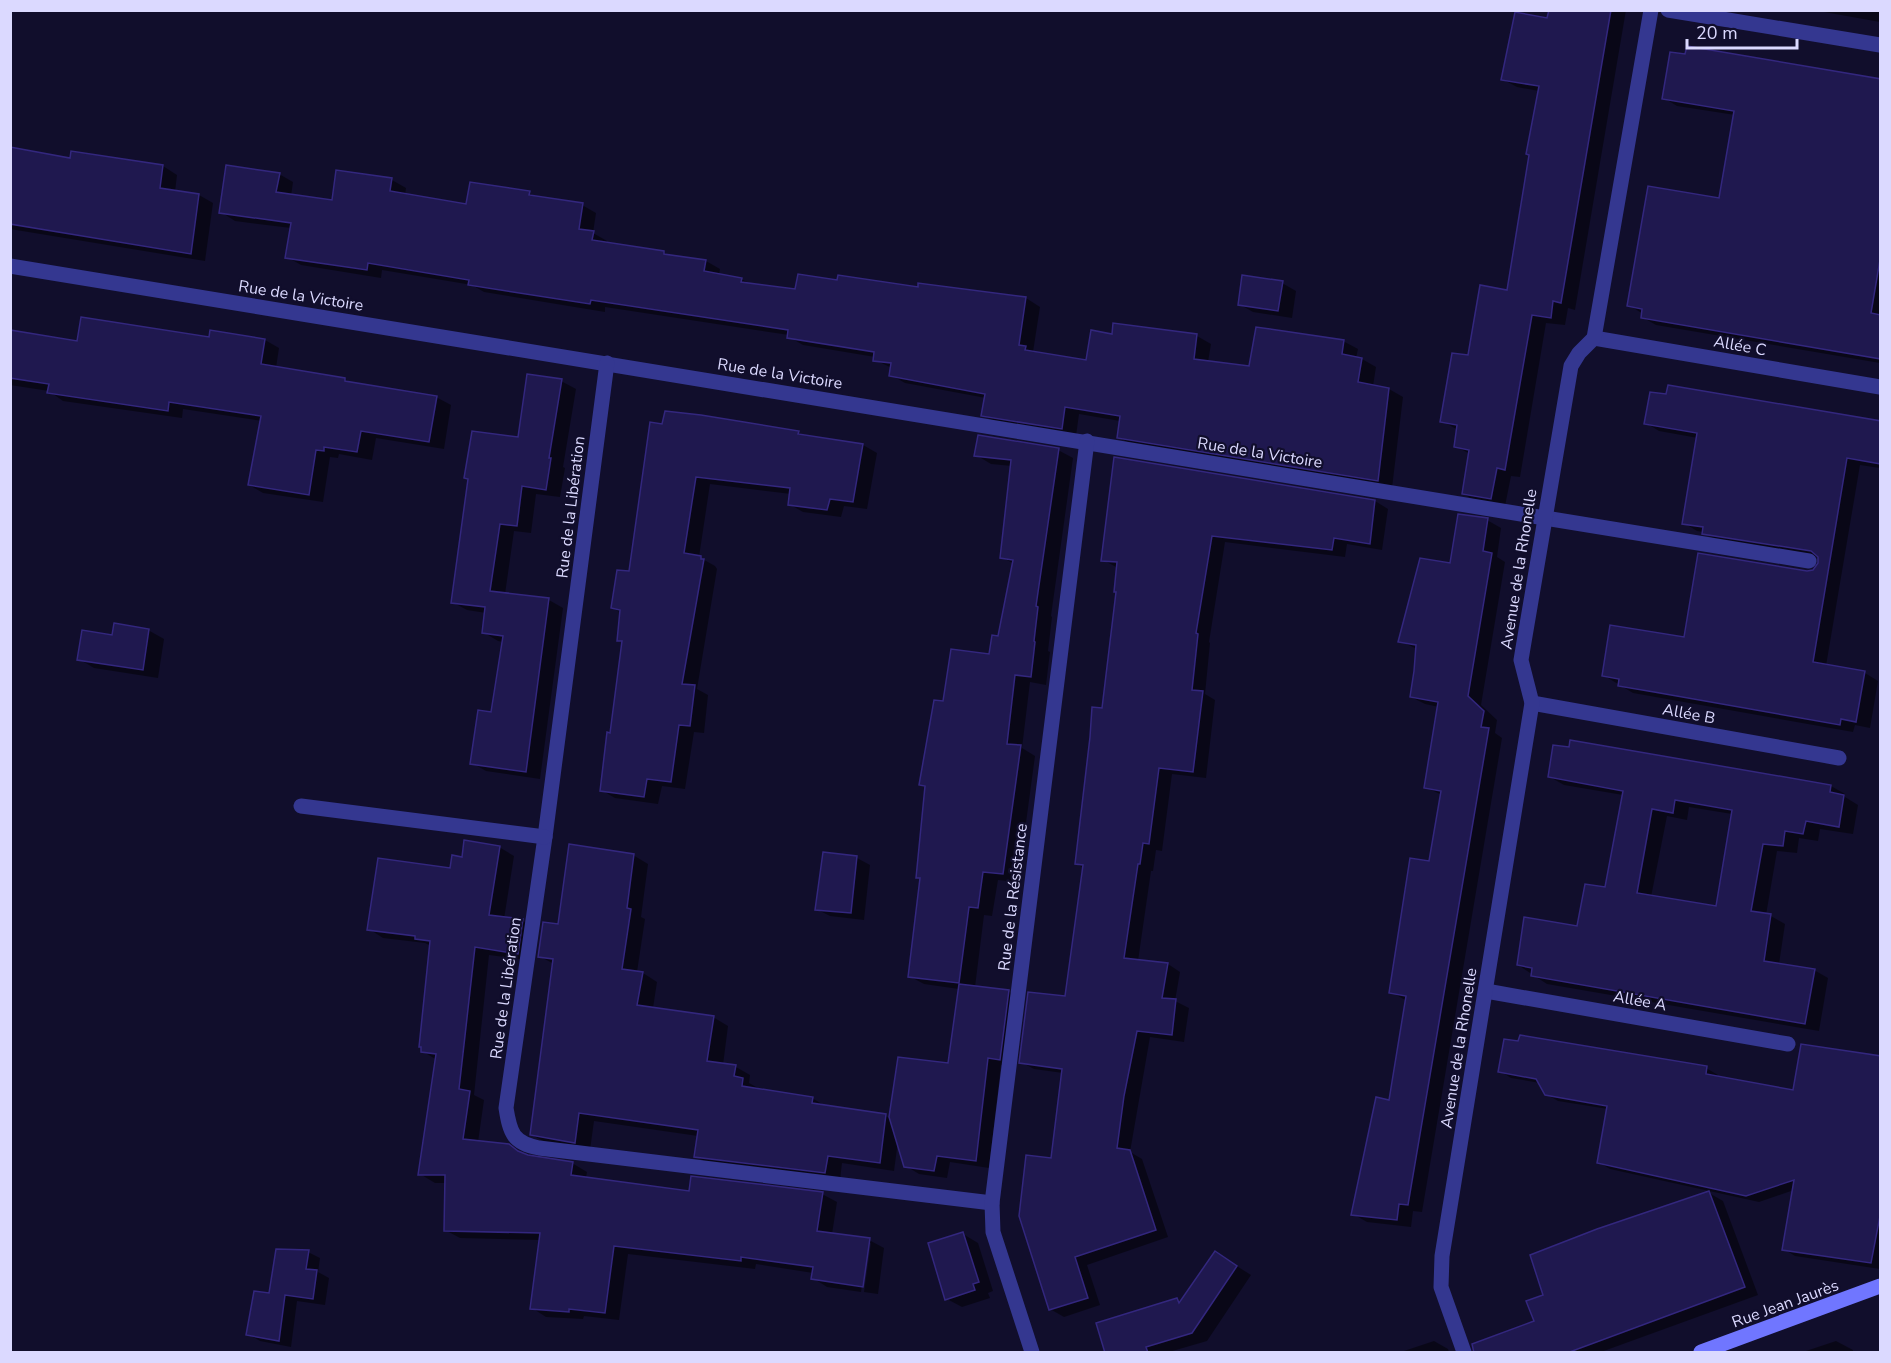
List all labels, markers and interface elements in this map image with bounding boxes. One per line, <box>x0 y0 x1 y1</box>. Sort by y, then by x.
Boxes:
scale bar <box>1687 12 1796 50</box>
text: 20 m <box>1696 21 1738 45</box>
street label: Rue de la Victoire <box>237 275 365 317</box>
street label: Allée C <box>1712 331 1768 361</box>
street label: Rue de la Victoire <box>716 353 844 395</box>
street label: Rue de la Victoire <box>1196 432 1324 474</box>
street label: Rue de la Libération <box>551 435 591 580</box>
street label: Avenue de la Rhonelle <box>1495 487 1543 651</box>
street label: Allée B <box>1661 699 1717 729</box>
street label: Rue de la Résistance <box>993 822 1033 972</box>
street label: Rue de la Libération <box>485 916 527 1061</box>
street label: Avenue de la Rhonelle <box>1435 966 1483 1130</box>
street label: Allée A <box>1611 985 1669 1017</box>
street label: Rue Jean Jaurès <box>1729 1274 1842 1333</box>

